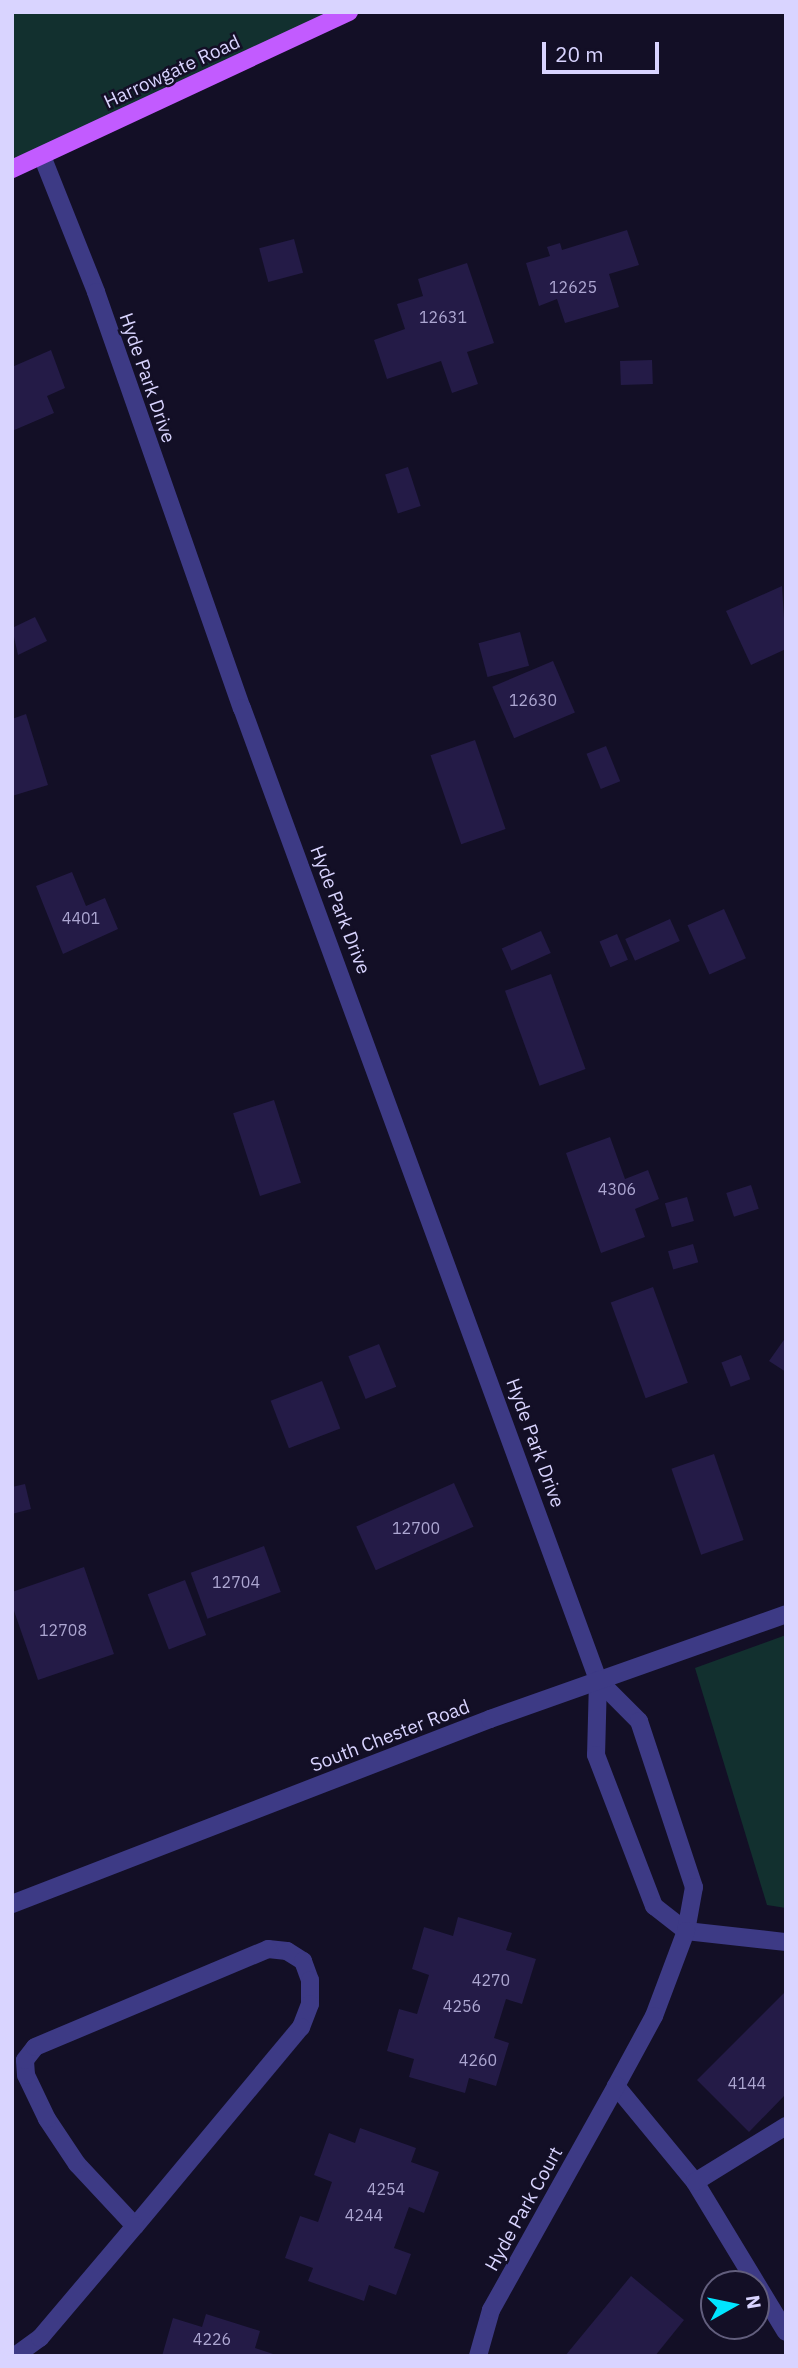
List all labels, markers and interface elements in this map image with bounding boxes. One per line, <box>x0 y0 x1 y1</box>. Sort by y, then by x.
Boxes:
scale bar <box>546 28 663 72</box>
street label: Harrowgate Road <box>100 30 244 114</box>
text: 20 m <box>555 40 604 68</box>
house number: 12625 <box>549 277 597 297</box>
house number: 12631 <box>419 307 467 327</box>
street label: Hyde Park Drive <box>114 310 180 446</box>
house number: 12630 <box>509 690 557 710</box>
street label: Hyde Park Drive <box>305 843 375 977</box>
house number: 4401 <box>62 908 100 928</box>
house number: 4306 <box>598 1179 636 1199</box>
street label: Hyde Park Drive <box>501 1375 569 1511</box>
house number: 12700 <box>392 1518 440 1538</box>
house number: 12704 <box>212 1572 260 1592</box>
house number: 12708 <box>39 1620 87 1640</box>
street label: South Chester Road <box>307 1695 473 1777</box>
house number: 4270 <box>472 1970 510 1990</box>
house number: 4256 <box>443 1996 481 2016</box>
house number: 4260 <box>459 2050 497 2070</box>
house number: 4144 <box>728 2073 766 2093</box>
street label: Hyde Park Court <box>480 2143 568 2275</box>
house number: 4254 <box>367 2179 405 2199</box>
house number: 4244 <box>345 2205 383 2225</box>
north arrow <box>700 2270 770 2340</box>
text: N <box>741 2293 767 2311</box>
house number: 4226 <box>193 2329 231 2349</box>

